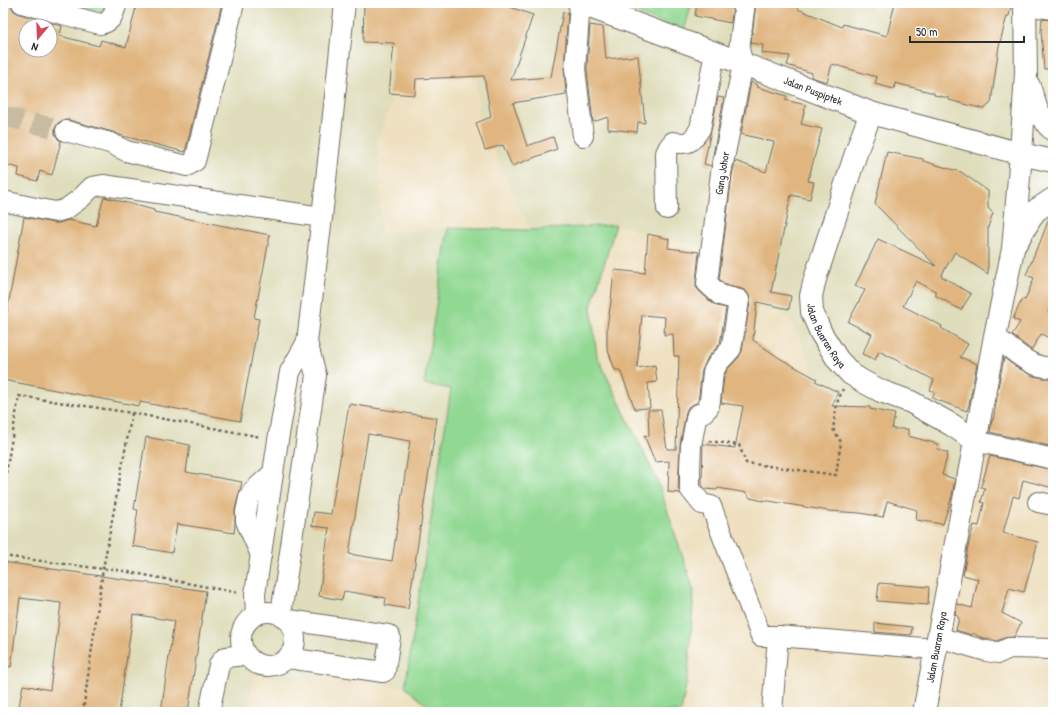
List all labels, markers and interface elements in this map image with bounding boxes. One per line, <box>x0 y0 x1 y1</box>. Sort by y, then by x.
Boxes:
north arrow <box>18 18 58 58</box>
scale bar <box>910 18 1024 44</box>
text: 50 m <box>916 23 937 40</box>
text: N <box>30 40 40 55</box>
street label: Jalan Puspiptek <box>782 73 845 109</box>
street label: Gang Johor <box>712 150 732 196</box>
street label: Jalan Buaran Raya <box>804 303 849 371</box>
street label: Jalan Buaran Raya <box>923 610 950 684</box>

